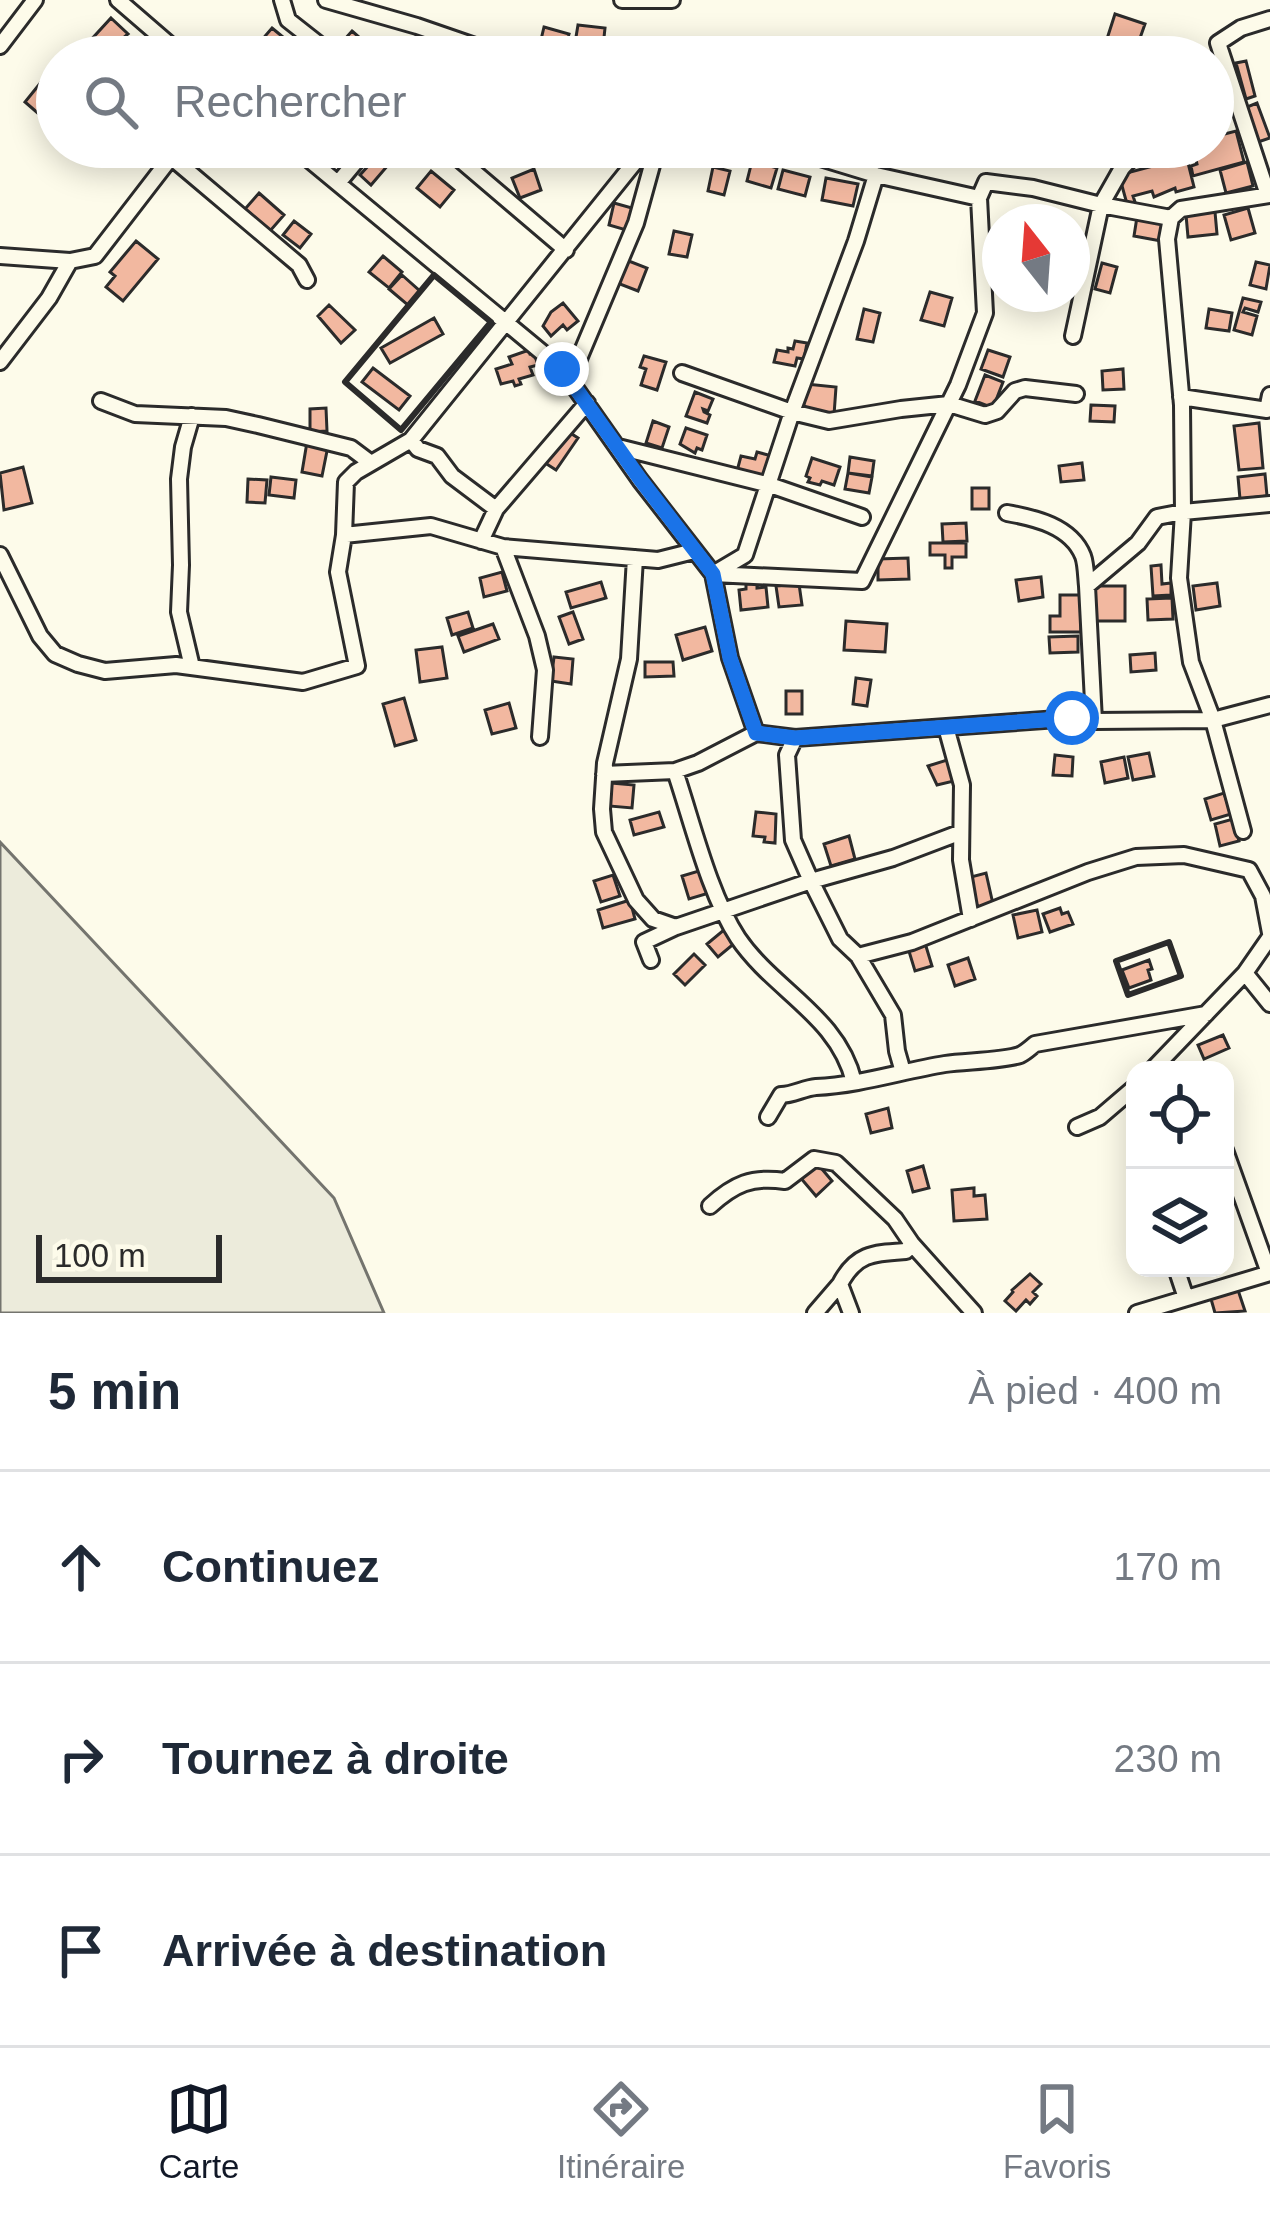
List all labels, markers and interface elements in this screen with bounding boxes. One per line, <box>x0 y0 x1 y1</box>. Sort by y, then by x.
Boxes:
search box <box>36 36 1234 168</box>
icon: search <box>78 69 144 135</box>
text: Rechercher <box>174 76 407 127</box>
north arrow <box>982 204 1090 312</box>
route end <box>535 342 589 396</box>
route start <box>1045 691 1099 745</box>
map controls <box>1126 1061 1234 1277</box>
button: locate <box>1126 1061 1234 1169</box>
button: layers <box>1126 1169 1234 1277</box>
scale bar <box>36 1229 222 1282</box>
text: 100 m <box>54 1237 146 1274</box>
text: 5 min <box>48 1363 181 1420</box>
text: À pied · 400 m <box>968 1369 1222 1412</box>
icon: ahead <box>48 1534 114 1600</box>
text: Continuez <box>162 1541 379 1592</box>
text: 170 m <box>1114 1545 1222 1588</box>
icon: right <box>48 1726 114 1792</box>
text: Tournez à droite <box>162 1733 509 1784</box>
text: 230 m <box>1114 1737 1222 1780</box>
icon: arrive <box>48 1918 114 1984</box>
text: Arrivée à destination <box>162 1925 607 1976</box>
tab: Carte <box>159 2076 239 2186</box>
tab: Itinéraire <box>557 2076 685 2186</box>
tab: Favoris <box>1003 2076 1111 2186</box>

